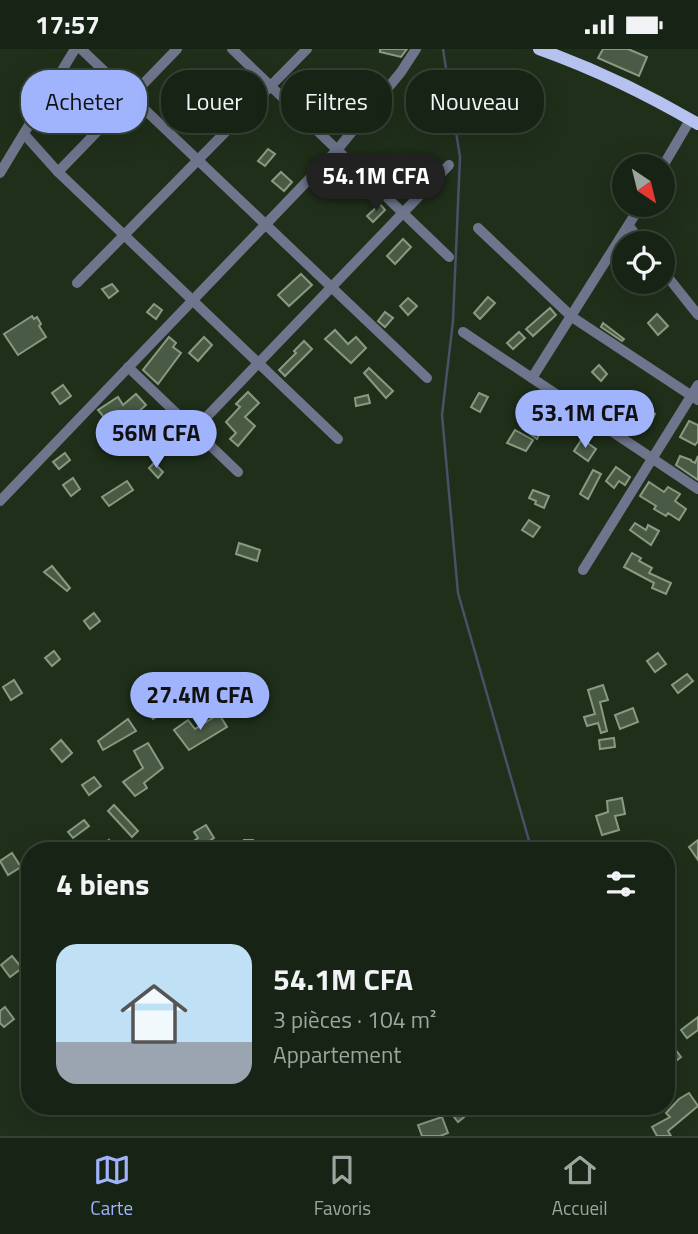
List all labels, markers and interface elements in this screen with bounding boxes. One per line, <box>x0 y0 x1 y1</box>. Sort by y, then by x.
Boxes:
text: 17:57 <box>35 5 100 44</box>
chip: Acheter <box>21 70 147 133</box>
chip: Louer <box>161 70 267 133</box>
chip: Filtres <box>281 70 392 133</box>
chip: Nouveau <box>406 70 544 133</box>
pin: 54.1M CFA <box>296 153 456 213</box>
north arrow <box>612 154 676 217</box>
map controls <box>612 154 675 294</box>
text: 54.1M CFA <box>322 158 430 193</box>
button: locate <box>612 231 675 294</box>
pin: 53.1M CFA <box>505 391 665 450</box>
text: 53.1M CFA <box>531 395 639 430</box>
pin: 56M CFA <box>91 411 221 470</box>
text: 56M CFA <box>112 415 200 450</box>
pin: 27.4M CFA <box>120 673 280 732</box>
text: 27.4M CFA <box>146 677 254 712</box>
text: 4 biens <box>56 861 150 907</box>
icon: filters <box>602 865 640 903</box>
text: 54.1M CFA <box>273 956 413 1002</box>
icon: home <box>112 972 196 1056</box>
text: 3 pièces · 104 m² <box>273 1002 436 1037</box>
text: Appartement <box>273 1037 401 1072</box>
tab: Carte <box>90 1151 133 1222</box>
tab: Favoris <box>314 1151 371 1222</box>
tab: Accueil <box>552 1151 608 1222</box>

